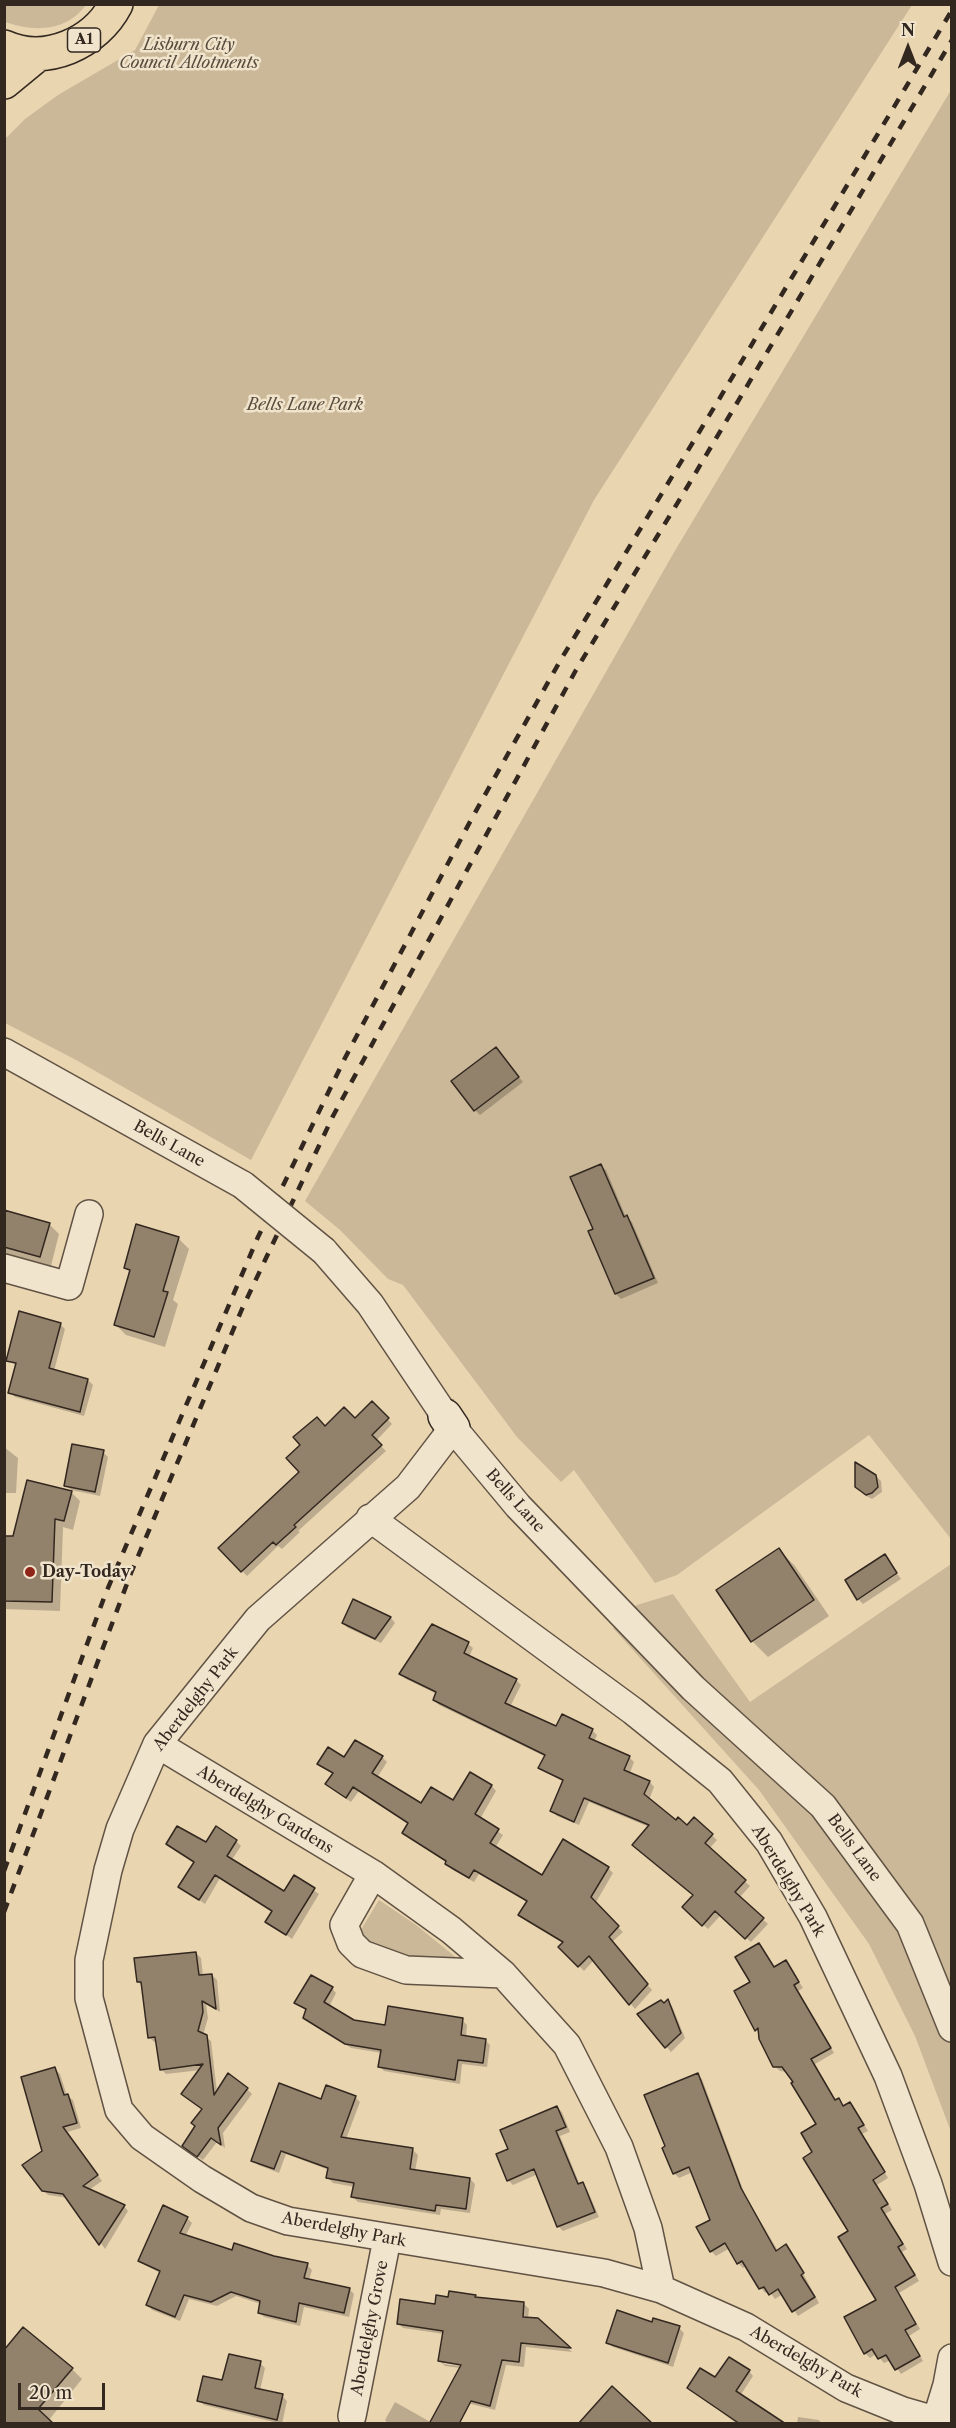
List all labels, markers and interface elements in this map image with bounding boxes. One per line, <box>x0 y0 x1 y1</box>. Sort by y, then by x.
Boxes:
north arrow <box>878 18 938 78</box>
text: N <box>901 20 915 40</box>
road number: A1 <box>68 28 100 52</box>
park label: Lisburn City Council Allotments <box>119 35 259 73</box>
park label: Bells Lane Park <box>247 395 363 415</box>
street label: Bells Lane <box>130 1117 208 1171</box>
street label: Bells Lane <box>482 1465 548 1537</box>
place label: Day-Today <box>42 1562 131 1582</box>
marker: Day-Today <box>23 1565 37 1579</box>
street label: Aberdelghy Park <box>150 1643 242 1755</box>
street label: Aberdelghy Gardens <box>194 1762 336 1858</box>
street label: Bells Lane <box>823 1810 885 1886</box>
street label: Aberdelghy Park <box>747 1822 829 1940</box>
street label: Aberdelghy Park <box>280 2209 408 2251</box>
street label: Aberdelghy Grove <box>347 2259 393 2397</box>
street label: Aberdelghy Park <box>746 2322 866 2402</box>
scale bar <box>21 2371 108 2409</box>
text: 20 m <box>29 2382 72 2404</box>

